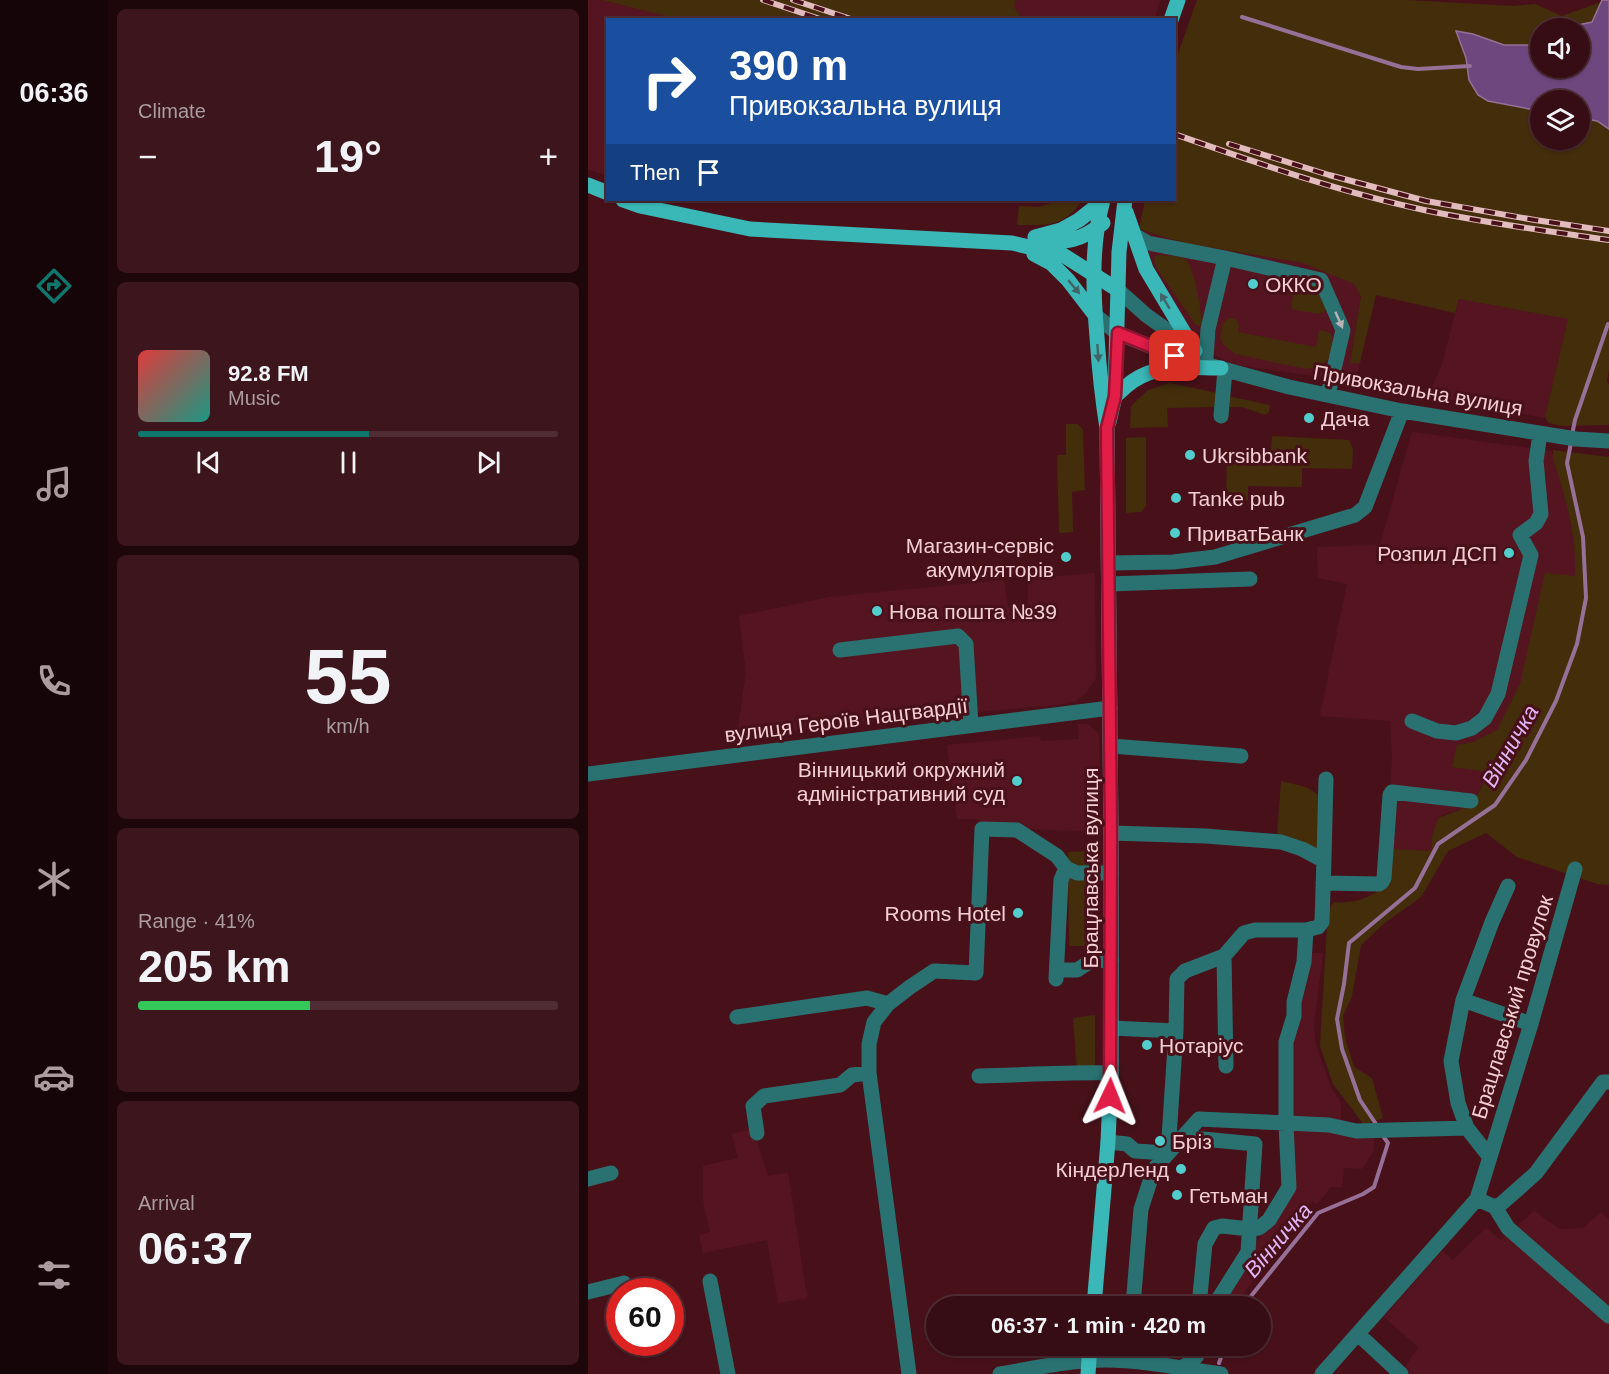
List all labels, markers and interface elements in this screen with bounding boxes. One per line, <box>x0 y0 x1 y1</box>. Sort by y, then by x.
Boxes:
map controls <box>1530 18 1590 150</box>
button: sound <box>1530 18 1590 78</box>
icon: right <box>630 42 708 120</box>
text: 390 m <box>729 42 848 89</box>
text: 06:36 <box>19 78 89 108</box>
button: layers <box>1530 90 1590 150</box>
text: Привокзальна вулиця <box>729 91 1002 121</box>
text: Climate <box>138 100 206 122</box>
text: 19° <box>314 131 382 182</box>
text: − <box>138 138 157 175</box>
text: + <box>539 138 558 175</box>
icon: arrive <box>692 156 725 189</box>
text: Then <box>630 160 680 185</box>
icon: directions <box>33 265 75 307</box>
place label: ОККО <box>1265 273 1322 296</box>
marker: ОККО <box>1246 277 1260 291</box>
one-way arrow <box>1067 279 1080 294</box>
one-way arrow <box>1160 292 1170 309</box>
one-way arrow <box>1334 312 1344 330</box>
pin <box>1149 330 1200 381</box>
icon: arrive <box>1158 339 1191 372</box>
one-way arrow <box>1093 343 1103 362</box>
street label: Привокзальна вулиця <box>1311 360 1525 420</box>
text: 92.8 FM <box>228 361 309 386</box>
text: Music <box>228 387 280 409</box>
place label: Дача <box>1321 407 1369 430</box>
marker: Дача <box>1302 411 1316 425</box>
place label: Ukrsibbank <box>1202 444 1308 467</box>
icon: previous <box>192 446 225 479</box>
icon: pause <box>332 446 365 479</box>
icon: next <box>472 446 505 479</box>
marker: Ukrsibbank <box>1183 448 1197 462</box>
icon: music <box>33 463 75 505</box>
place label: Tanke pub <box>1188 487 1285 510</box>
marker: Tanke pub <box>1169 491 1183 505</box>
place label: ПриватБанк <box>1187 522 1304 545</box>
marker: ПриватБанк <box>1168 526 1182 540</box>
place label: Магазин-сервіс акумуляторів <box>906 534 1054 581</box>
place label: Розпил ДСП <box>1377 542 1497 565</box>
marker: Розпил ДСП <box>1502 546 1516 560</box>
marker: Магазин-сервіс акумуляторів <box>1059 550 1073 564</box>
place label: Нова пошта №39 <box>889 600 1057 623</box>
marker: Нова пошта №39 <box>870 604 884 618</box>
text: 55 <box>305 632 391 720</box>
icon: phone <box>33 660 75 702</box>
street label: вулиця Героїв Нацгвардії <box>723 694 969 746</box>
water label: Вінничка <box>1477 701 1543 791</box>
text: km/h <box>326 715 370 737</box>
place label: Вінницький окружний адміністративний суд <box>797 758 1005 805</box>
street label: Брацлавська вулиця <box>1079 768 1102 968</box>
marker: Вінницький окружний адміністративний суд <box>1010 774 1024 788</box>
icon: climate <box>33 858 75 900</box>
street label: Брацлавський провулок <box>1467 892 1557 1122</box>
place label: Rooms Hotel <box>885 902 1006 925</box>
marker: Rooms Hotel <box>1011 906 1025 920</box>
text: Range · 41% <box>138 910 255 932</box>
text: 205 km <box>138 941 291 992</box>
place label: Нотаріус <box>1159 1034 1244 1057</box>
marker: Нотаріус <box>1140 1038 1154 1052</box>
icon: car <box>33 1056 75 1098</box>
position arrow <box>1078 1064 1142 1128</box>
place label: Бріз <box>1172 1130 1212 1153</box>
marker: Бріз <box>1153 1134 1167 1148</box>
place label: КіндерЛенд <box>1056 1158 1169 1181</box>
marker: КіндерЛенд <box>1174 1162 1188 1176</box>
place label: Гетьман <box>1189 1184 1268 1207</box>
marker: Гетьман <box>1170 1188 1184 1202</box>
text: Arrival <box>138 1192 195 1214</box>
water label: Вінничка <box>1239 1198 1317 1282</box>
text: 06:37 <box>138 1223 253 1274</box>
icon: filters <box>33 1254 75 1296</box>
speed limit sign: 60 <box>606 1278 684 1356</box>
text: 06:37 · 1 min · 420 m <box>991 1313 1206 1338</box>

